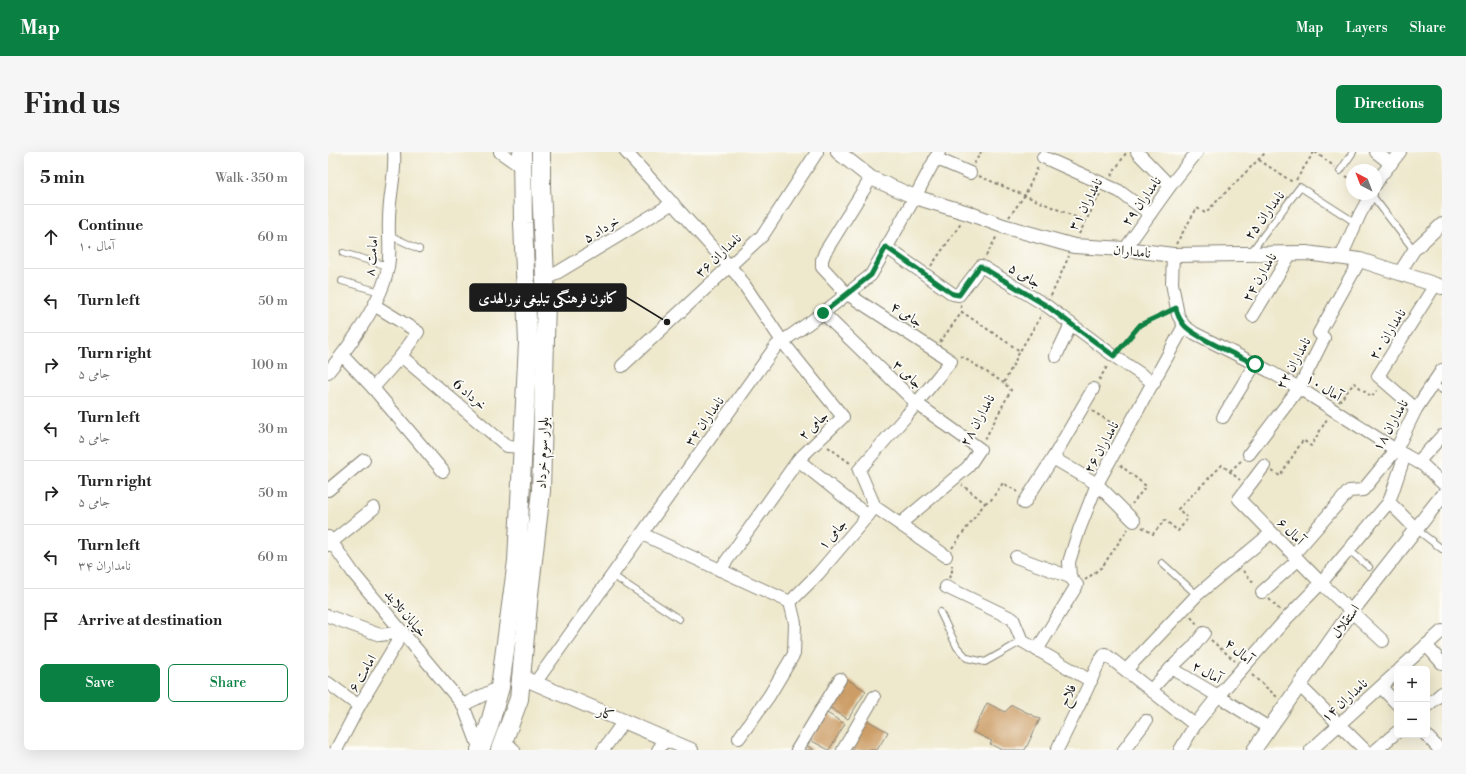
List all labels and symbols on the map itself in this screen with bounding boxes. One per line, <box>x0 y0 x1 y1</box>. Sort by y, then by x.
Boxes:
north arrow <box>1346 164 1382 200</box>
street label: نامداران ۲۹ <box>1118 173 1166 230</box>
street label: نامداران ۳۱ <box>1065 175 1107 234</box>
street label: نامداران ۲۵ <box>1241 187 1289 244</box>
street label: خرداد ۵ <box>580 212 623 248</box>
street label: نامداران ۳۶ <box>692 230 746 282</box>
street label: امامت ۸ <box>361 235 383 277</box>
street label: نامداران <box>1112 241 1152 263</box>
street label: نامدارن ۲۴ <box>1238 250 1282 305</box>
street label: جامی ۵ <box>1005 259 1044 293</box>
callout: کانون فرهنگی تبلیغی نورالهدی <box>470 284 626 311</box>
text: کانون فرهنگی تبلیغی نورالهدی <box>478 289 618 308</box>
street label: جامی ۴ <box>887 298 926 332</box>
route end <box>814 304 832 322</box>
street label: نامداران ۲۰ <box>1365 305 1411 363</box>
street label: نامداران ۲۲ <box>1272 334 1316 393</box>
route start <box>1246 355 1264 373</box>
street label: جامی ۳ <box>889 356 926 393</box>
street label: آمال ۱۰ <box>1302 370 1347 407</box>
street label: خرداد 6 <box>449 375 490 414</box>
street label: نامداران ۲۸ <box>956 391 1000 450</box>
street label: نامداران ۳۴ <box>681 393 729 450</box>
street label: نامداران ۱۸ <box>1369 396 1413 455</box>
street label: جامی ۲ <box>795 407 832 444</box>
street label: بلوار سوم خرداد <box>533 416 556 489</box>
street label: نامداران ۲۶ <box>1080 418 1124 477</box>
street label: آمال ۶ <box>1273 514 1309 551</box>
street label: جامی ۱ <box>815 516 851 554</box>
street label: خیابان تلابند <box>380 586 431 641</box>
street label: استقلال <box>1327 601 1364 642</box>
street label: آمال ۴ <box>1221 635 1258 670</box>
street label: امامت ۶ <box>345 651 381 696</box>
street label: آمال ۲ <box>1188 657 1226 689</box>
street label: نامداران ۱۴ <box>1318 675 1372 726</box>
street label: فلاح <box>1055 681 1084 711</box>
street label: کار <box>593 702 617 725</box>

